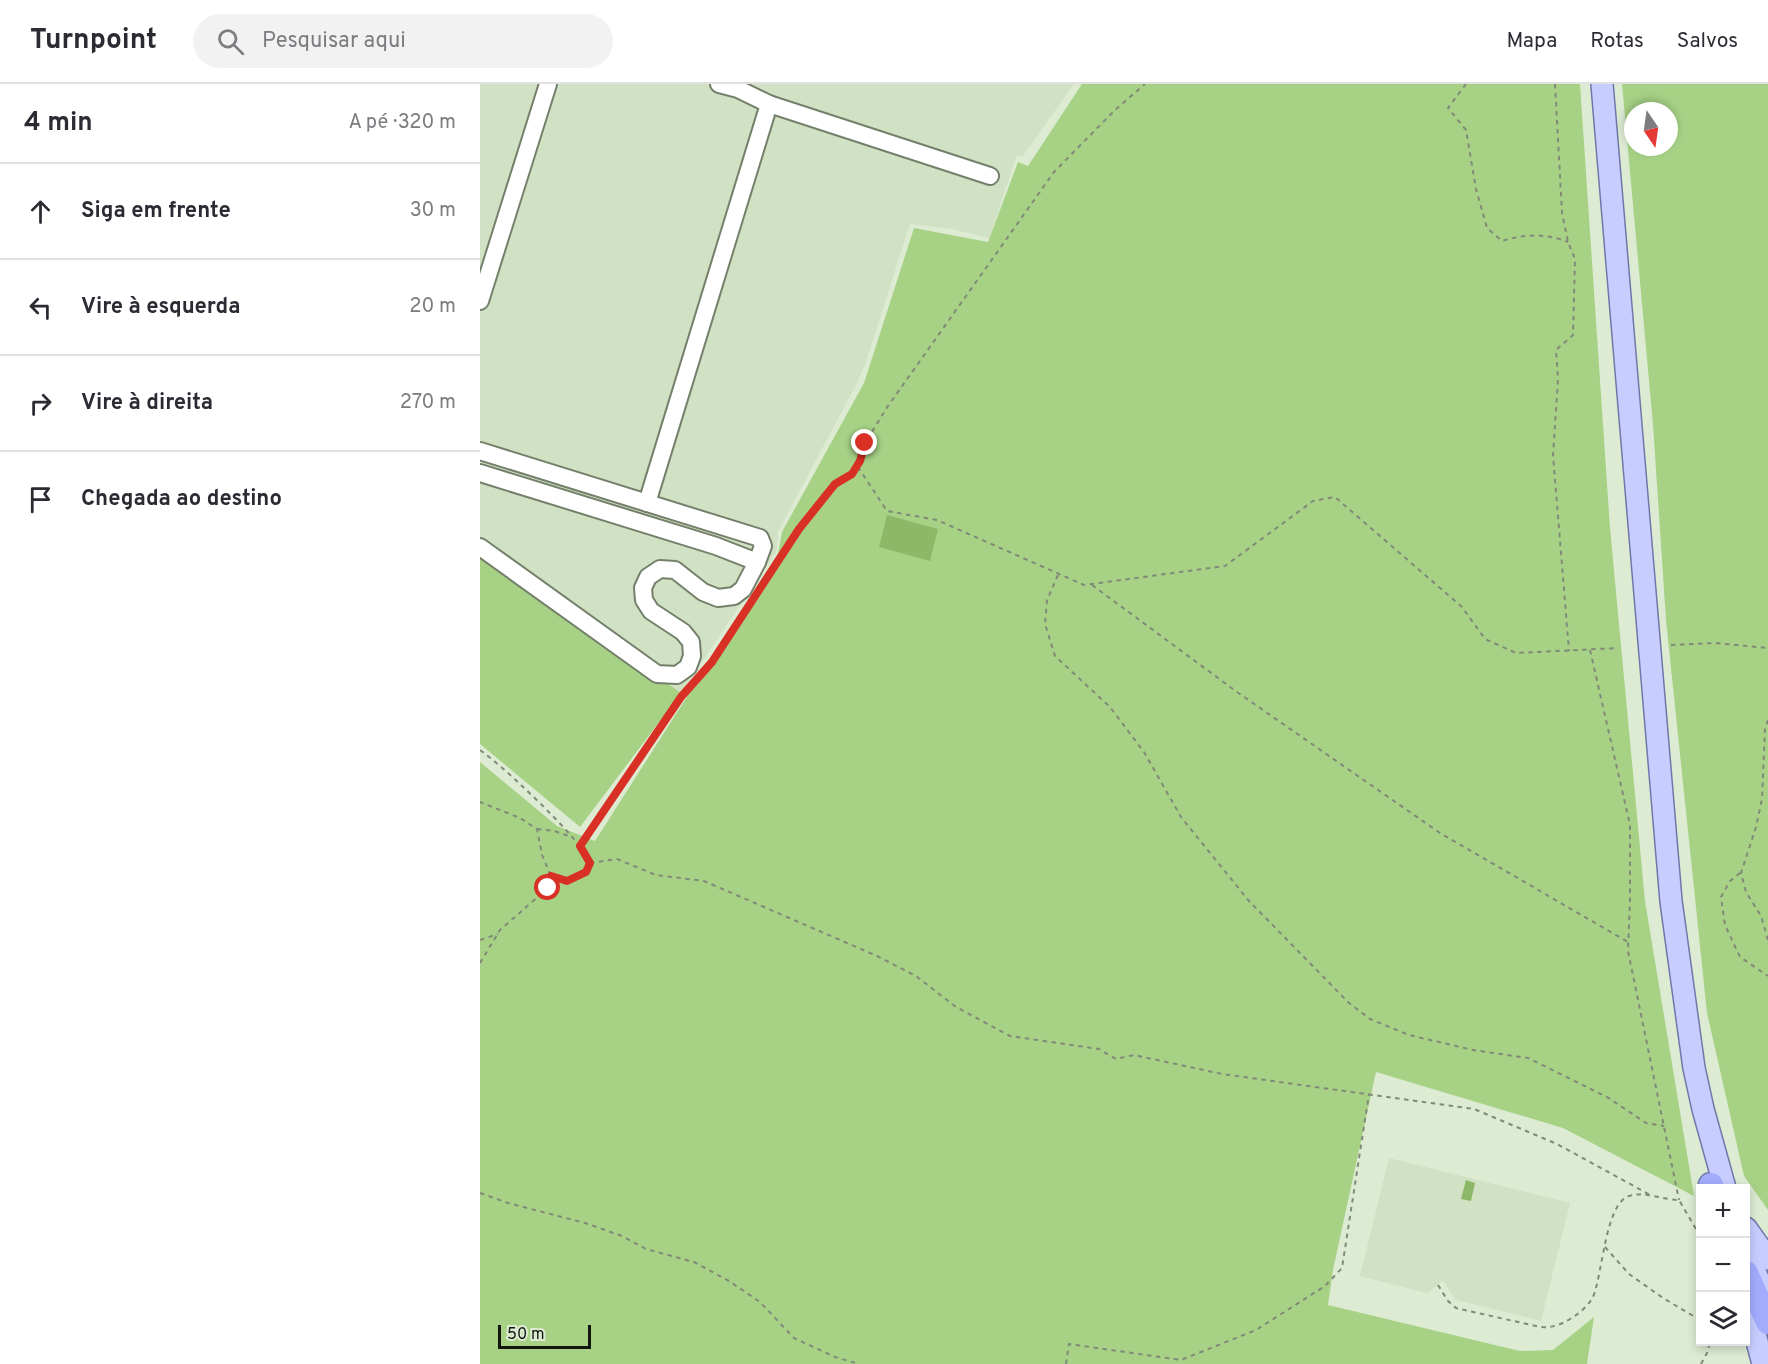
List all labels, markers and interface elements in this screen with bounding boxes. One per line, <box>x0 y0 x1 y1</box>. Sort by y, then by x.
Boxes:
search box <box>193 14 613 68</box>
text: Turnpoint <box>30 23 157 59</box>
icon: search <box>214 25 247 58</box>
text: Pesquisar aqui <box>262 28 406 55</box>
text: Mapa <box>1507 28 1557 55</box>
text: Rotas <box>1590 28 1644 55</box>
text: Salvos <box>1677 28 1738 55</box>
north arrow <box>1624 102 1678 156</box>
text: 4 min <box>24 107 93 140</box>
text: A pé · 320 m <box>348 110 456 136</box>
icon: ahead <box>24 195 57 228</box>
text: Siga em frente <box>81 198 231 225</box>
text: 30 m <box>410 198 456 224</box>
icon: left <box>24 291 57 324</box>
text: Vire à esquerda <box>81 294 240 321</box>
text: 20 m <box>409 294 456 320</box>
icon: right <box>24 387 57 420</box>
text: Vire à direita <box>81 390 213 417</box>
text: 270 m <box>400 390 456 416</box>
route end <box>851 429 877 455</box>
icon: arrive <box>24 483 57 516</box>
text: Chegada ao destino <box>81 486 282 513</box>
route start <box>534 874 560 900</box>
map controls <box>1696 1184 1750 1346</box>
button: + <box>1696 1184 1750 1238</box>
button: − <box>1696 1238 1750 1292</box>
button: layers <box>1696 1292 1750 1346</box>
scale bar <box>498 1322 591 1350</box>
text: 50 m <box>507 1325 545 1345</box>

